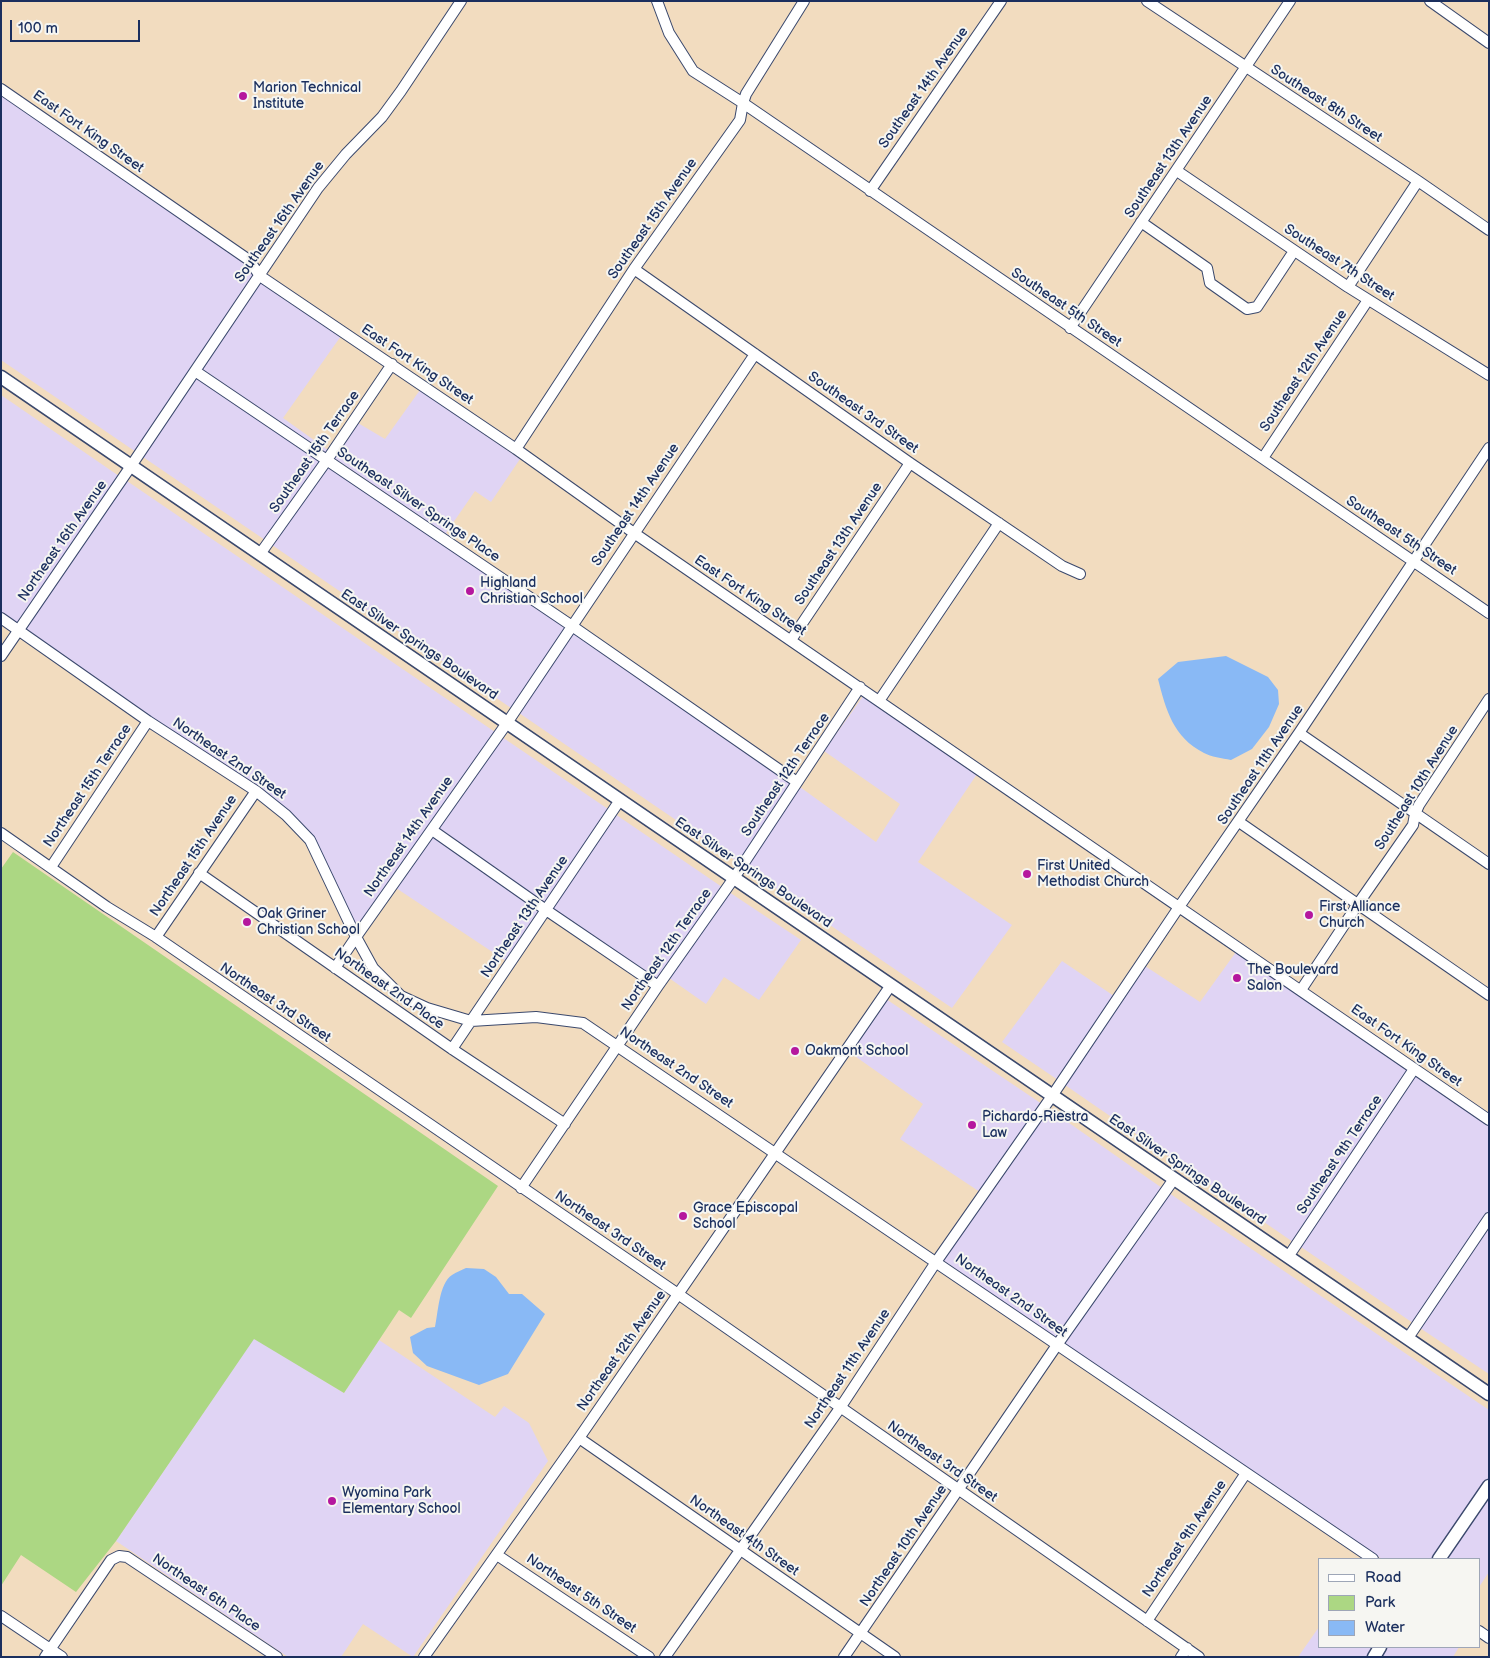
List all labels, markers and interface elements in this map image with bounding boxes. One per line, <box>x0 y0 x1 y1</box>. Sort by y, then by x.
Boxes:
scale bar <box>12 10 142 42</box>
text: 100 m <box>18 19 58 38</box>
street label: Southeast 14th Avenue <box>876 24 972 152</box>
street label: Southeast 8th Street <box>1267 62 1385 146</box>
place label: Marion Technical Institute <box>253 80 361 112</box>
street label: East Fort King Street <box>29 87 147 177</box>
marker: Marion Technical Institute <box>237 90 249 102</box>
street label: Southeast 13th Avenue <box>1122 93 1216 221</box>
street label: Southeast 15th Avenue <box>605 155 701 283</box>
street label: Southeast 16th Avenue <box>232 158 328 286</box>
street label: Southeast 7th Street <box>1281 221 1397 305</box>
street label: Southeast 5th Street <box>1008 265 1124 351</box>
street label: Southeast 12th Avenue <box>1257 307 1351 435</box>
street label: East Fort King Street <box>358 321 476 409</box>
street label: Southeast 3rd Street <box>805 369 921 457</box>
street label: Southeast 15th Terrace <box>266 388 364 516</box>
street label: Southeast 14th Avenue <box>589 441 683 569</box>
street label: Southeast Silver Springs Place <box>333 444 503 566</box>
street label: Northeast 16th Avenue <box>15 477 111 605</box>
street label: Southeast 13th Avenue <box>792 480 886 608</box>
street label: Southeast 5th Street <box>1343 493 1459 579</box>
street label: East Fort King Street <box>691 552 809 640</box>
place label: Highland Christian School <box>480 575 583 608</box>
marker: Highland Christian School <box>464 585 476 597</box>
street label: East Silver Springs Boulevard <box>337 586 501 704</box>
street label: Southeast 11th Avenue <box>1215 702 1307 828</box>
street label: Southeast 12th Terrace <box>738 710 834 840</box>
street label: Northeast 2nd Street <box>169 715 289 803</box>
street label: Northeast 15th Terrace <box>41 721 135 851</box>
street label: Southeast 10th Avenue <box>1372 723 1462 853</box>
street label: Northeast 14th Avenue <box>361 773 457 901</box>
street label: Northeast 15th Avenue <box>147 792 241 920</box>
street label: East Silver Springs Boulevard <box>671 814 835 932</box>
street label: Northeast 13th Avenue <box>478 853 572 981</box>
place label: First United Methodist Church <box>1037 858 1149 890</box>
marker: First United Methodist Church <box>1021 868 1033 880</box>
street label: Northeast 12th Terrace <box>618 886 716 1014</box>
place label: First Alliance Church <box>1319 899 1400 932</box>
place label: Oak Griner Christian School <box>257 906 360 939</box>
marker: First Alliance Church <box>1303 909 1315 921</box>
marker: Oak Griner Christian School <box>241 916 253 928</box>
street label: Northeast 2nd Place <box>331 945 447 1033</box>
street label: Northeast 3rd Street <box>216 960 334 1046</box>
place label: The Boulevard Salon <box>1247 962 1339 994</box>
marker: The Boulevard Salon <box>1231 972 1243 984</box>
street label: East Fort King Street <box>1347 1001 1465 1091</box>
street label: Northeast 2nd Street <box>616 1024 736 1112</box>
place label: Oakmont School <box>805 1043 908 1059</box>
marker: Oakmont School <box>789 1045 801 1057</box>
street label: Southeast 9th Terrace <box>1294 1092 1386 1218</box>
place label: Pichardo-Riestra Law <box>982 1109 1089 1142</box>
street label: East Silver Springs Boulevard <box>1105 1111 1269 1229</box>
marker: Pichardo-Riestra Law <box>966 1119 978 1131</box>
street label: Northeast 3rd Street <box>551 1188 669 1274</box>
place label: Grace Episcopal School <box>693 1200 798 1232</box>
marker: Grace Episcopal School <box>677 1210 689 1222</box>
street label: Northeast 2nd Street <box>952 1251 1070 1341</box>
street label: Northeast 12th Avenue <box>574 1287 670 1415</box>
street label: Northeast 11th Avenue <box>802 1306 894 1432</box>
street label: Northeast 3rd Street <box>884 1418 1000 1506</box>
street label: Northeast 9th Avenue <box>1139 1477 1231 1601</box>
street label: Northeast 10th Avenue <box>857 1482 951 1610</box>
place label: Wyomina Park Elementary School <box>342 1485 461 1518</box>
street label: Northeast 4th Street <box>686 1492 802 1580</box>
marker: Wyomina Park Elementary School <box>326 1495 338 1507</box>
street label: Northeast 6th Place <box>149 1551 263 1635</box>
street label: Northeast 5th Street <box>523 1551 639 1637</box>
legend <box>1318 1558 1480 1648</box>
text: Road <box>1365 1568 1401 1587</box>
text: Park <box>1365 1593 1395 1612</box>
text: Water <box>1365 1618 1405 1637</box>

